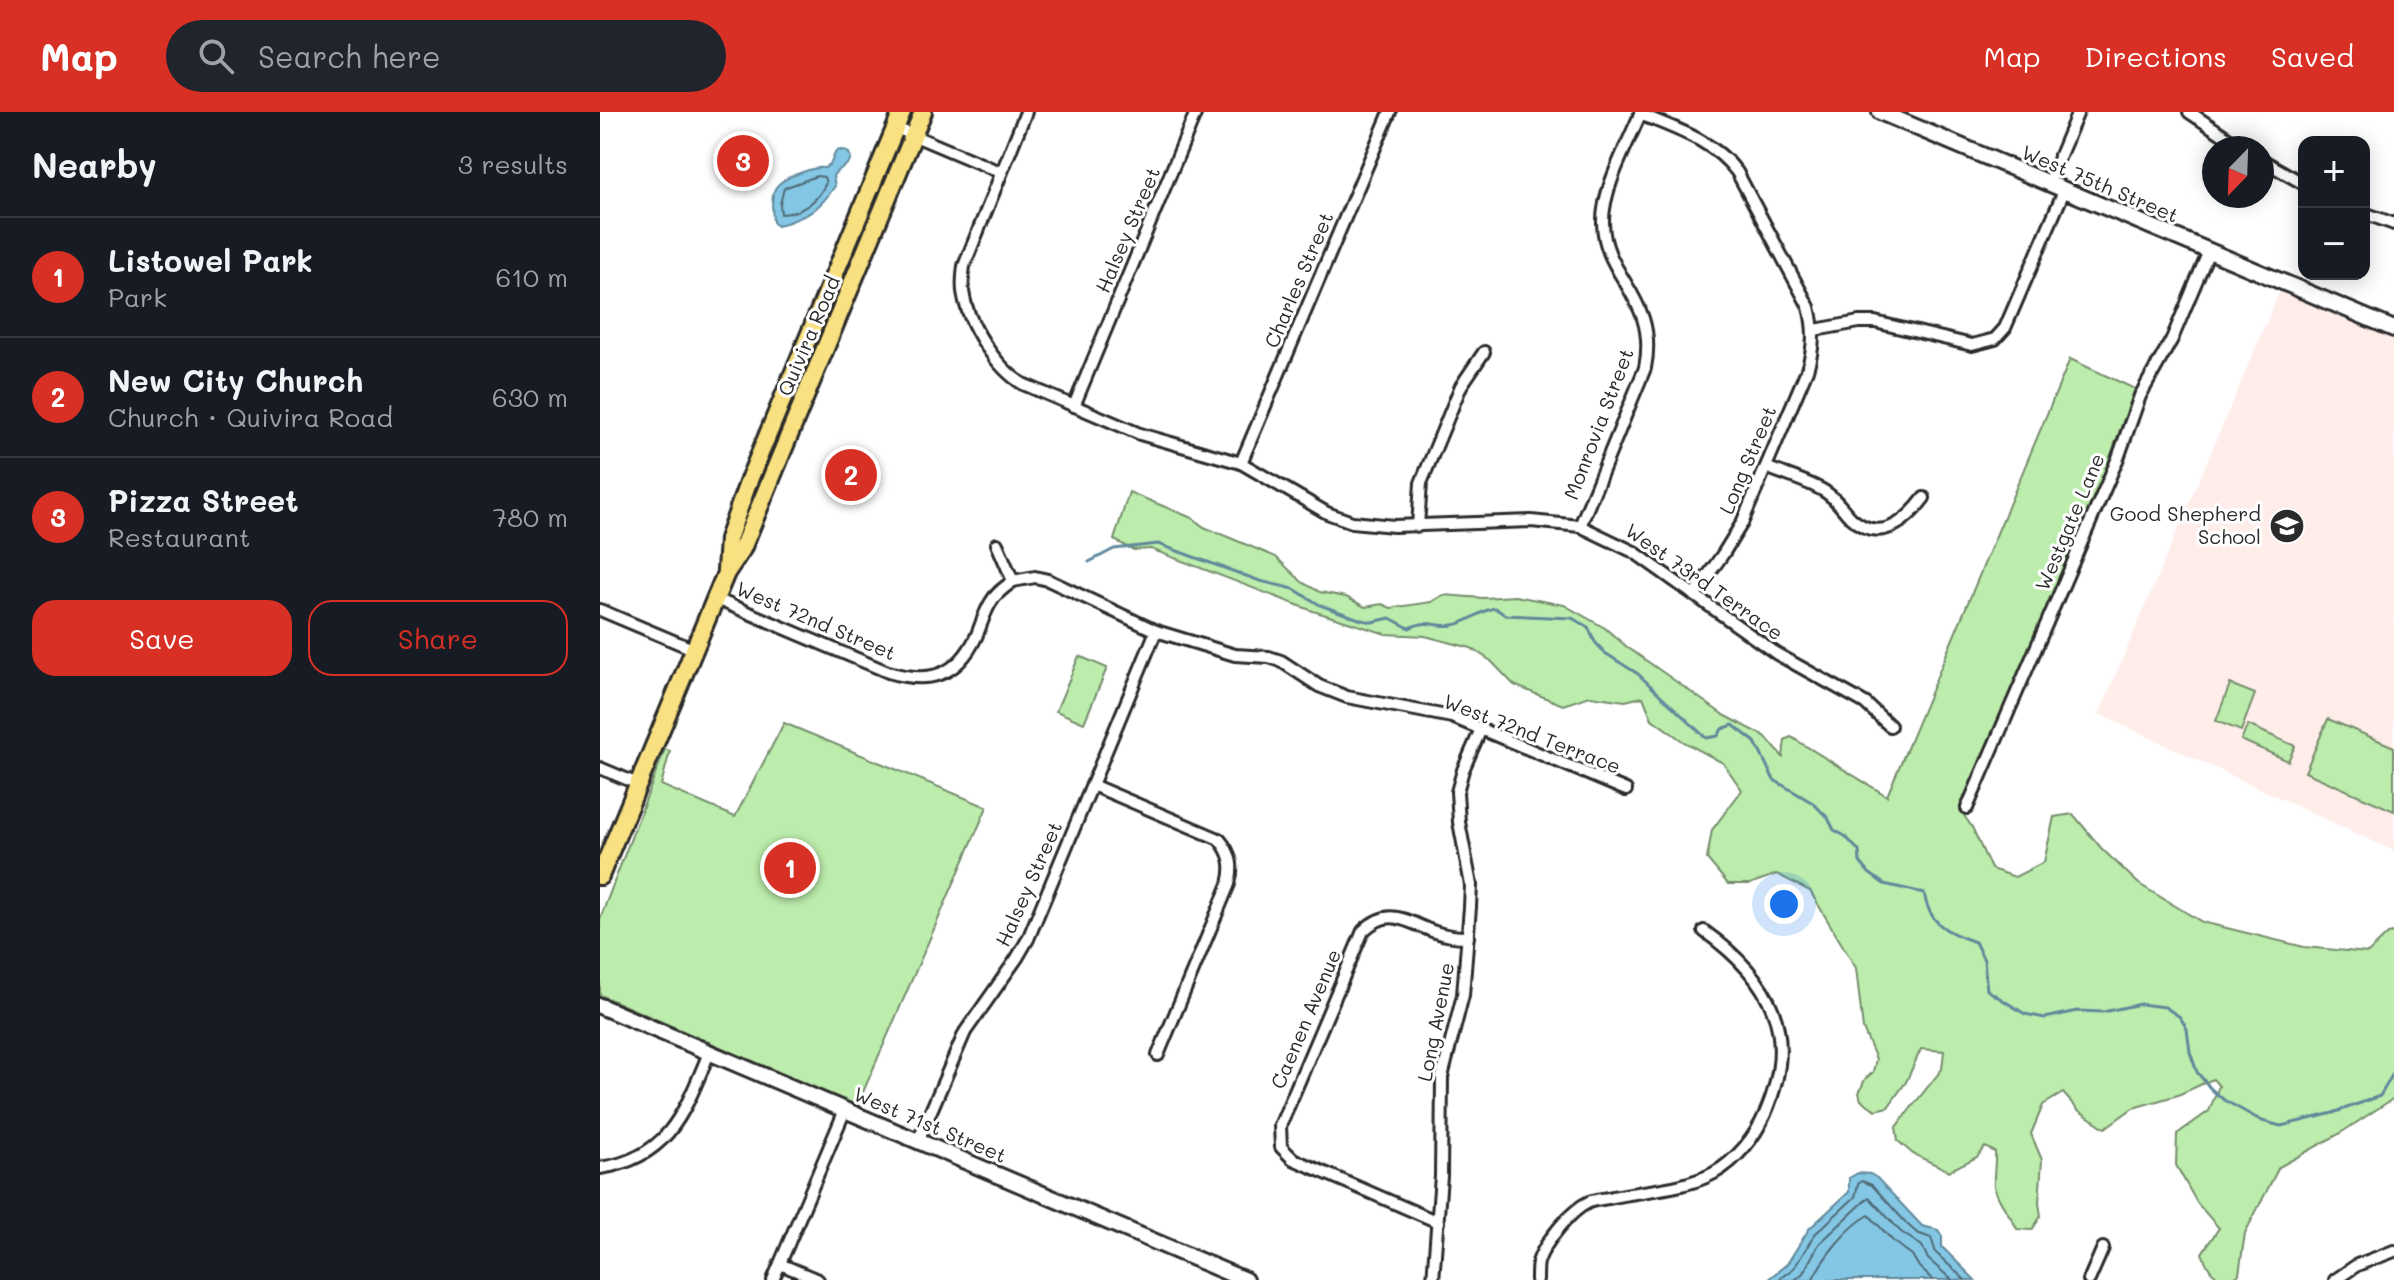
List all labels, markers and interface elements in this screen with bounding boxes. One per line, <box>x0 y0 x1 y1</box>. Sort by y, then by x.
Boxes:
search box <box>166 20 726 92</box>
text: Map <box>40 31 118 81</box>
icon: search <box>194 34 238 78</box>
text: Search here <box>258 36 441 76</box>
text: Map <box>1984 38 2041 74</box>
text: Directions <box>2085 38 2227 74</box>
text: Saved <box>2271 38 2354 74</box>
pin: 3 <box>717 131 769 191</box>
north arrow <box>2202 136 2274 208</box>
map controls <box>2298 136 2370 280</box>
button: + <box>2298 136 2370 208</box>
street label: West 75th Street <box>2018 138 2183 228</box>
text: Nearby <box>32 142 157 187</box>
text: 3 results <box>458 147 568 181</box>
street label: Halsey Street <box>1089 163 1165 297</box>
street label: Charles Street <box>1258 208 1338 352</box>
button: − <box>2298 208 2370 280</box>
text: Listowel Park <box>108 240 313 280</box>
text: 1 <box>52 260 64 294</box>
text: 610 m <box>496 260 568 294</box>
street label: Quivira Road <box>771 272 845 400</box>
text: Park <box>108 280 167 314</box>
street label: Monrovia Street <box>1557 344 1639 503</box>
text: New City Church <box>108 360 363 400</box>
text: 2 <box>51 380 65 414</box>
text: 630 m <box>492 380 568 414</box>
text: Church · Quivira Road <box>108 400 393 434</box>
street label: Long Street <box>1713 402 1782 518</box>
pin: 2 <box>825 445 877 505</box>
street label: Westgate Lane <box>2028 449 2110 594</box>
text: Pizza Street <box>108 480 299 520</box>
text: 3 <box>50 500 66 534</box>
text: 780 m <box>493 500 568 534</box>
place label: Good Shepherd School <box>2110 500 2261 549</box>
school or university icon: Good Shepherd School <box>2268 507 2306 545</box>
street label: West 73rd Terrace <box>1621 517 1789 645</box>
text: Restaurant <box>108 520 250 554</box>
street label: West 72nd Street <box>733 575 900 665</box>
button: Save <box>32 600 292 676</box>
button: Share <box>308 600 568 676</box>
street label: West 72nd Terrace <box>1440 687 1625 779</box>
street label: Halsey Street <box>989 817 1067 950</box>
pin: 1 <box>764 838 816 898</box>
your location <box>1764 884 1804 924</box>
street label: Caenen Avenue <box>1264 945 1346 1092</box>
street label: Long Avenue <box>1411 960 1459 1084</box>
street label: West 71st Street <box>850 1080 1011 1168</box>

